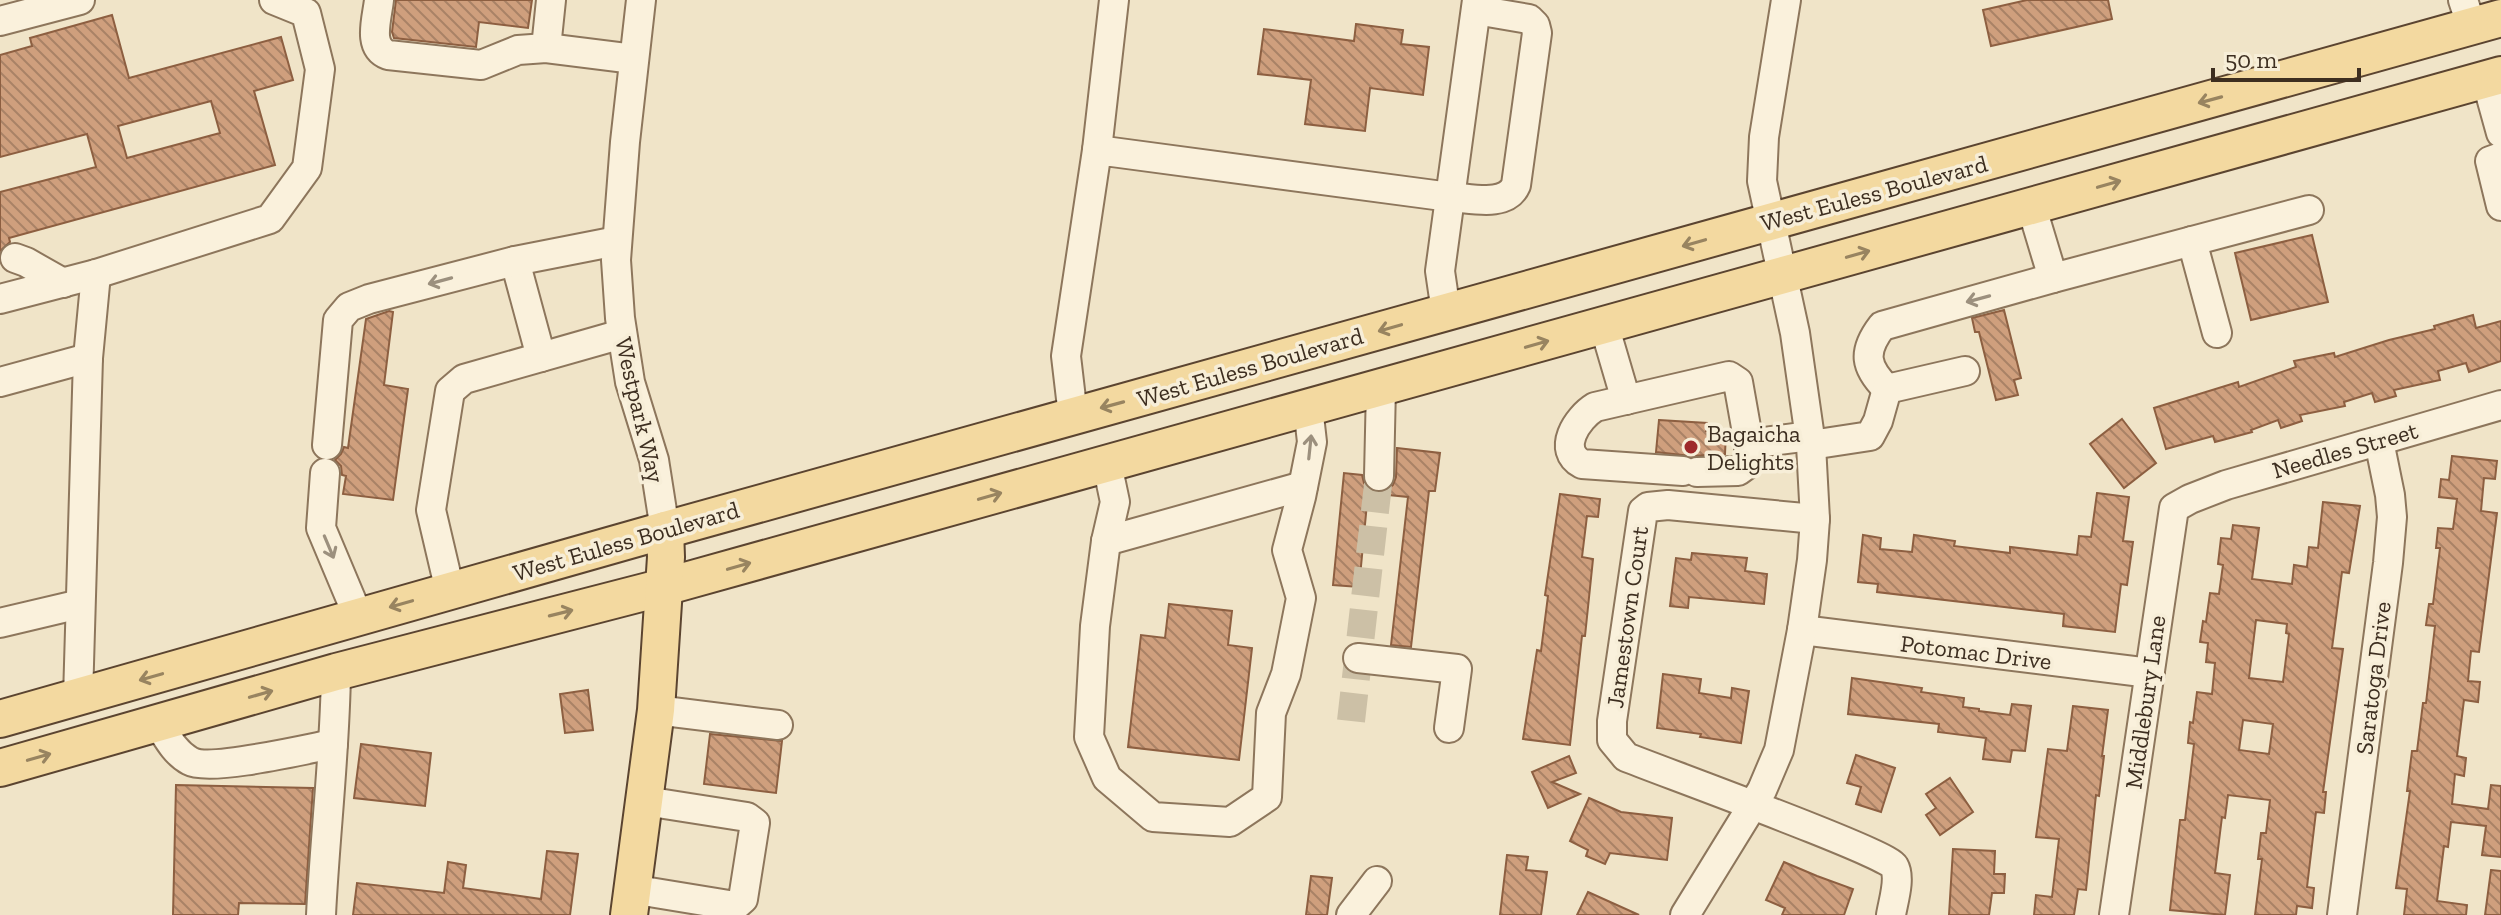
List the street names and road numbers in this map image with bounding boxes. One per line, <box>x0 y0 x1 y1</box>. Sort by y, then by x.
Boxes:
street label: West Euless Boulevard <box>1757 149 1991 237</box>
street label: West Euless Boulevard <box>1134 321 1366 413</box>
street label: Westpark Way <box>609 334 671 486</box>
street label: Needles Street <box>2269 415 2421 485</box>
street label: West Euless Boulevard <box>510 495 742 587</box>
street label: Jamestown Court <box>1600 524 1654 710</box>
street label: Saratoga Drive <box>2349 600 2397 756</box>
street label: Middlebury Lane <box>2118 613 2172 791</box>
street label: Potomac Drive <box>1899 628 2053 676</box>

